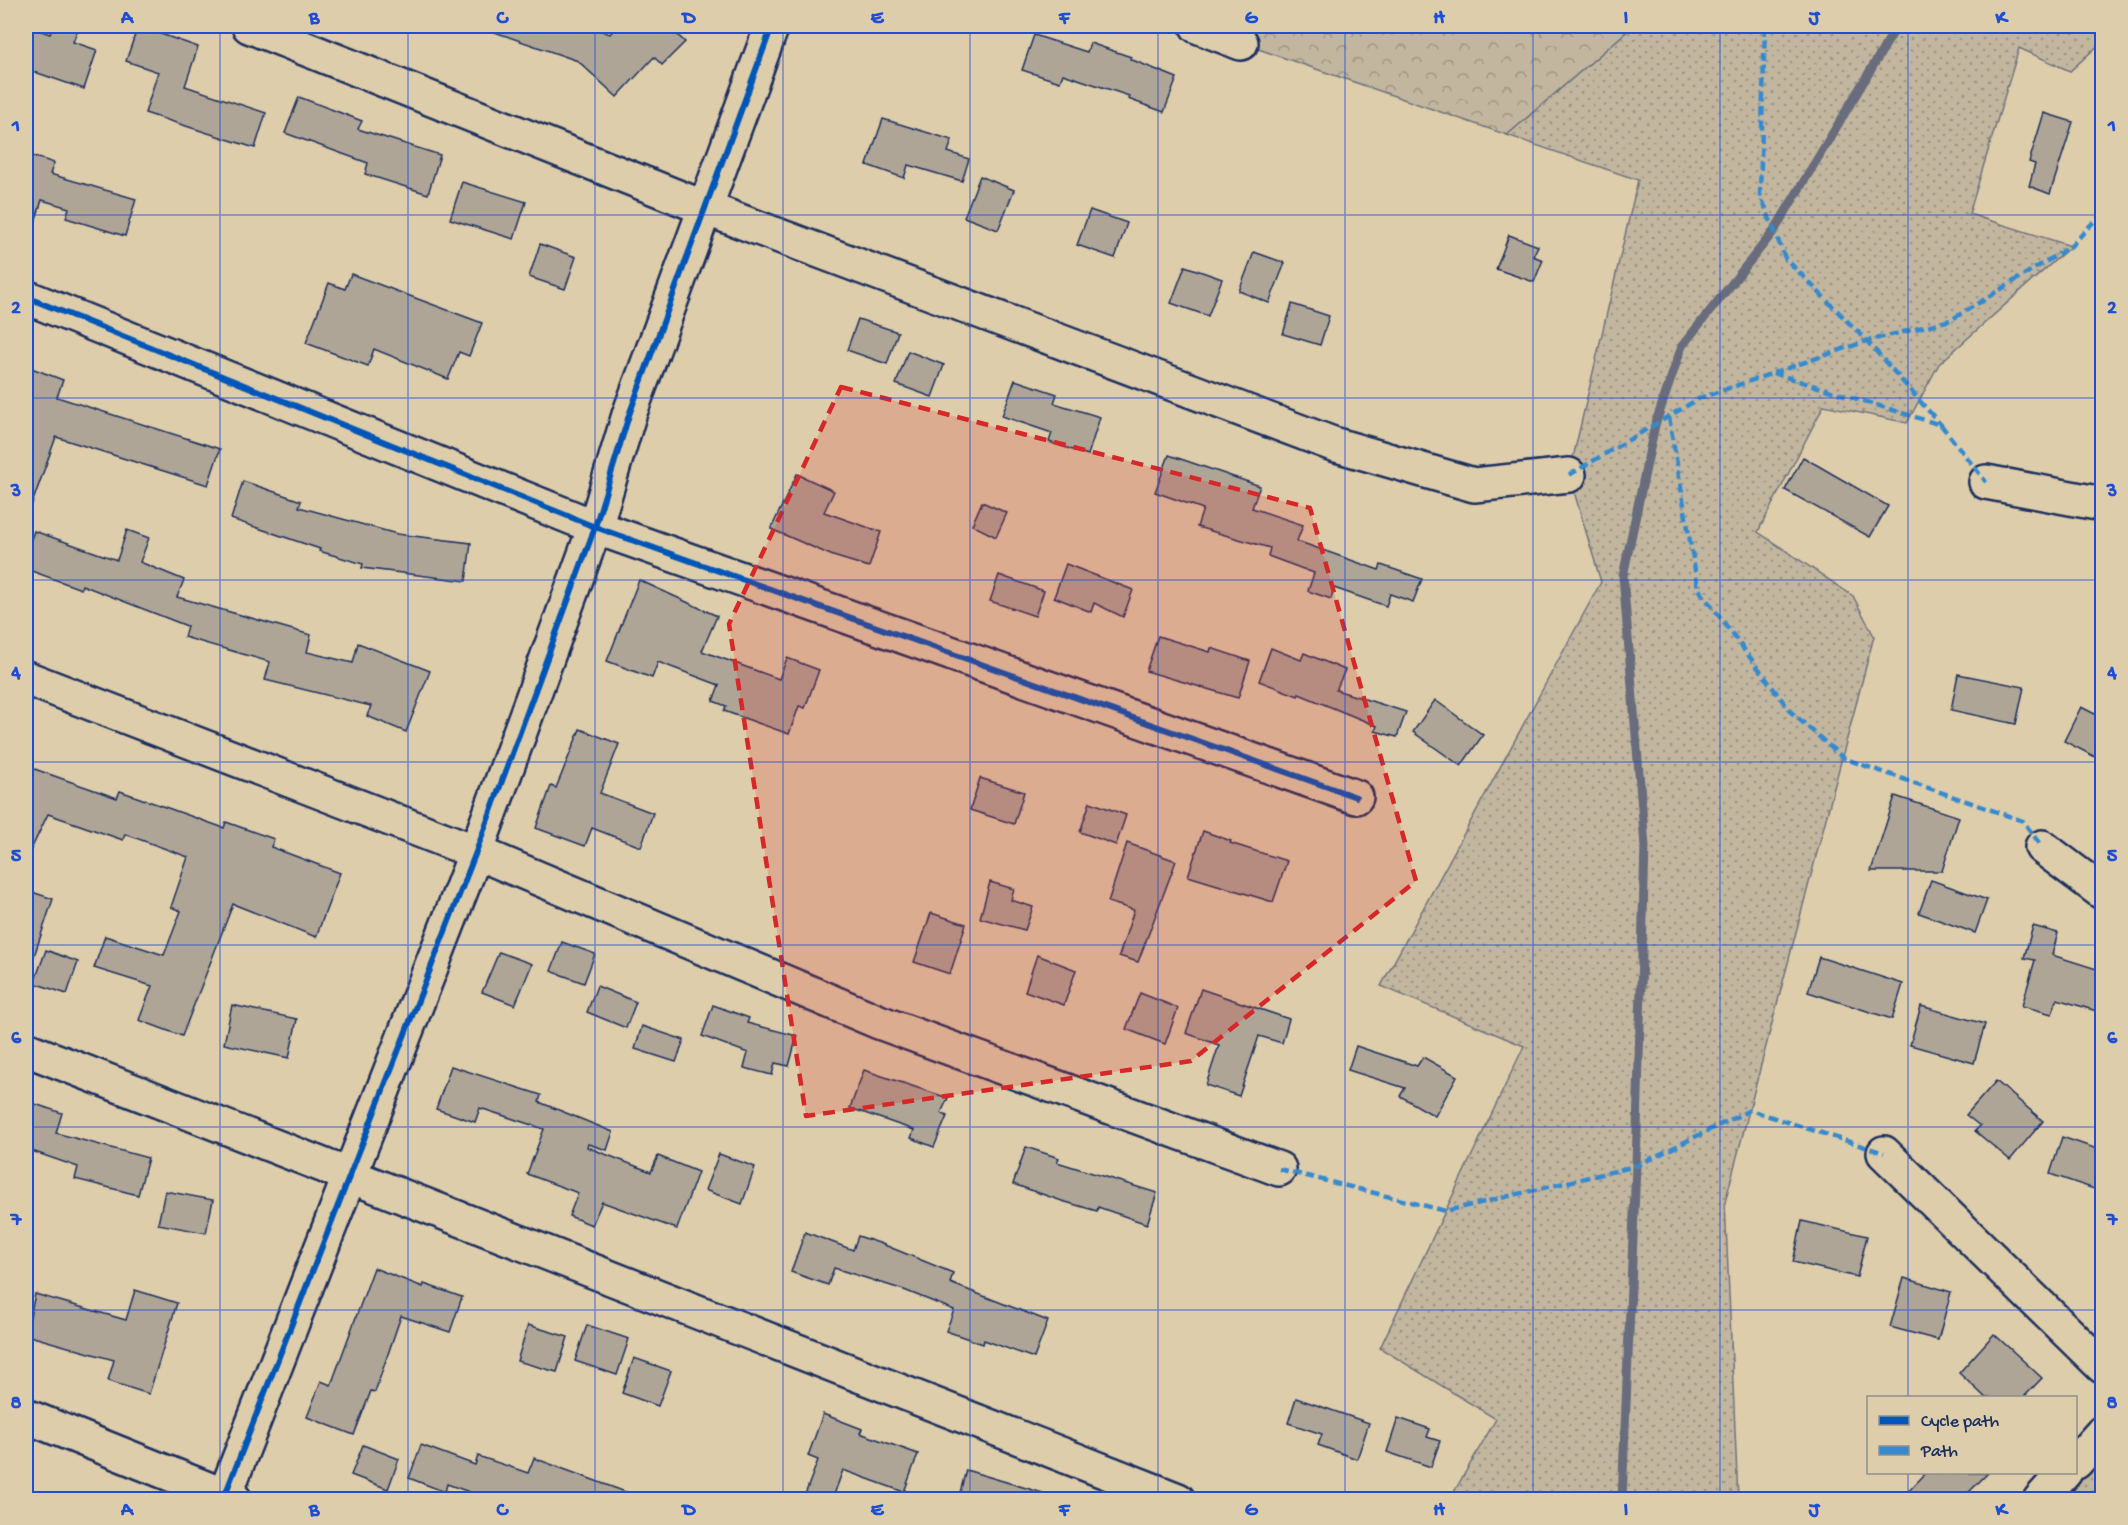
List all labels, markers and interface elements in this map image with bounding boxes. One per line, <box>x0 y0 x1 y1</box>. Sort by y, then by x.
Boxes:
text: A <box>120 8 135 31</box>
text: B <box>308 8 320 31</box>
text: C <box>496 8 510 31</box>
text: D <box>680 8 696 31</box>
text: E <box>871 8 885 31</box>
text: F <box>1058 8 1071 31</box>
text: G <box>1245 8 1259 31</box>
text: H <box>1433 8 1445 31</box>
text: I <box>1624 8 1629 31</box>
text: J <box>1808 8 1821 31</box>
text: K <box>1994 8 2009 31</box>
text: 1 <box>11 116 20 139</box>
text: 1 <box>2107 116 2116 139</box>
text: 2 <box>11 298 21 321</box>
text: 2 <box>2107 298 2117 321</box>
text: 3 <box>10 481 21 504</box>
text: 3 <box>2106 481 2117 504</box>
text: 4 <box>10 663 21 686</box>
text: 4 <box>2106 663 2117 686</box>
text: 5 <box>11 846 22 869</box>
text: 5 <box>2107 846 2118 869</box>
text: 6 <box>11 1028 22 1051</box>
text: 6 <box>2107 1028 2118 1051</box>
text: 7 <box>10 1210 23 1233</box>
text: 7 <box>2106 1210 2119 1233</box>
text: 8 <box>11 1393 22 1416</box>
text: 8 <box>2107 1393 2118 1416</box>
legend <box>1867 1396 2077 1474</box>
text: Cycle path <box>1921 1412 1999 1433</box>
text: Path <box>1920 1442 1958 1463</box>
text: A <box>120 1500 135 1523</box>
text: B <box>308 1500 320 1523</box>
text: C <box>496 1500 510 1523</box>
text: D <box>680 1500 696 1523</box>
text: E <box>871 1500 885 1523</box>
text: F <box>1058 1500 1071 1523</box>
text: G <box>1245 1500 1259 1523</box>
text: H <box>1433 1500 1445 1523</box>
text: I <box>1624 1500 1629 1523</box>
text: J <box>1808 1500 1821 1523</box>
text: K <box>1994 1500 2009 1523</box>

